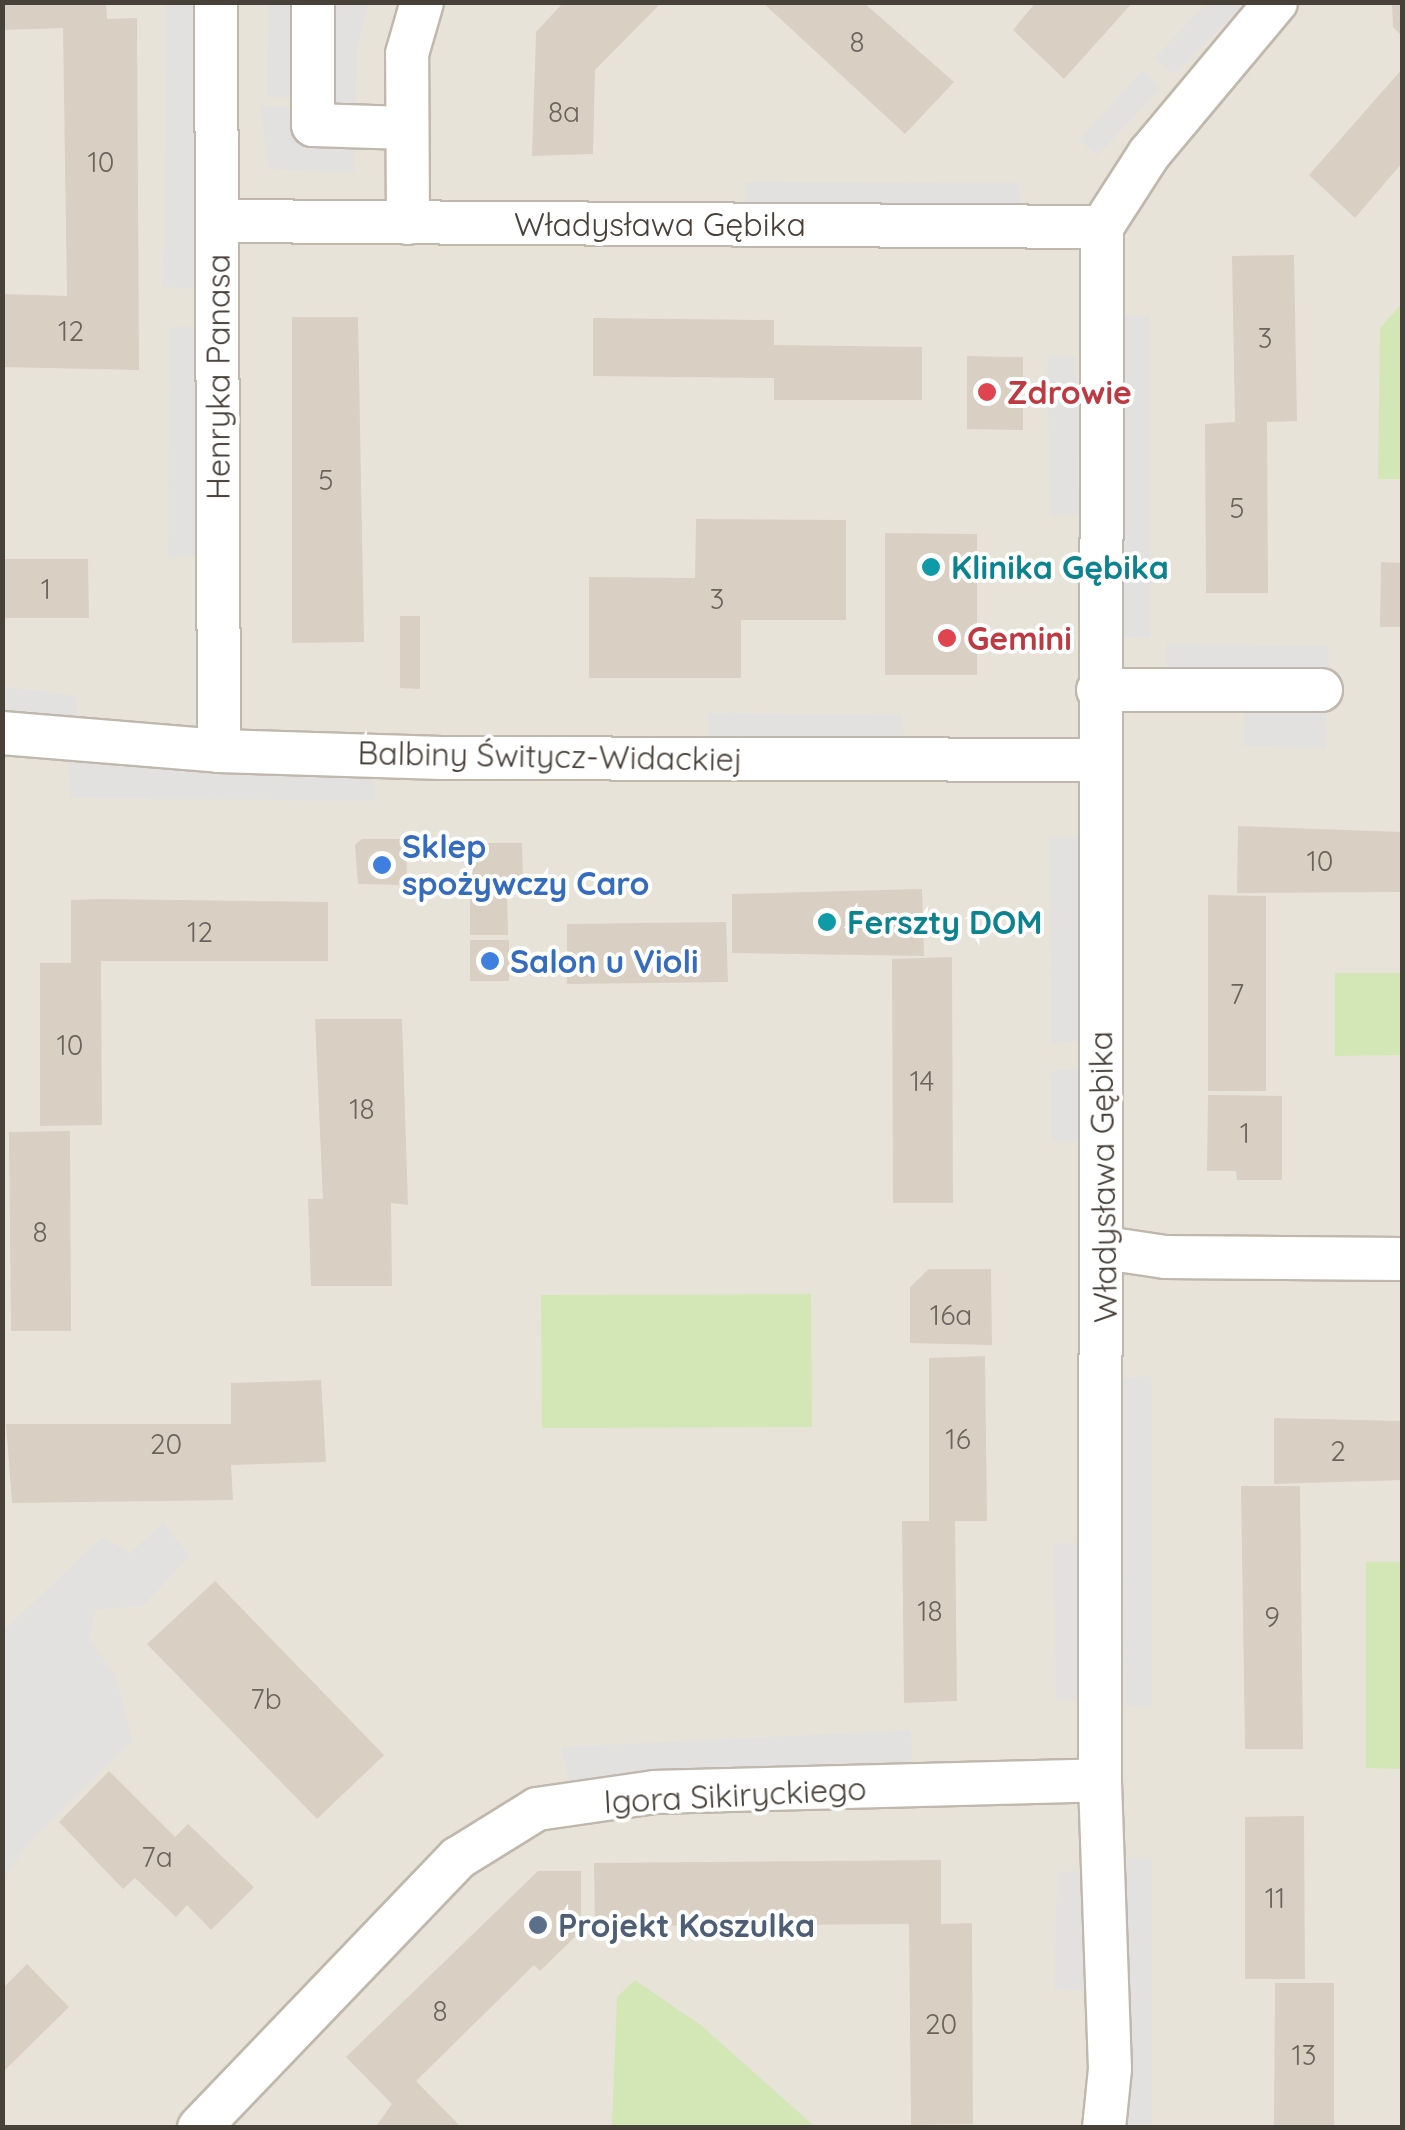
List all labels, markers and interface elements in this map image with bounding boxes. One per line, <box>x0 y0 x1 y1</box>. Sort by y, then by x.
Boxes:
house number: 8 <box>849 25 865 59</box>
house number: 8a <box>548 95 580 129</box>
house number: 10 <box>87 145 115 179</box>
street label: Władysława Gębika <box>514 205 806 243</box>
street label: Henryka Panasa <box>199 254 237 500</box>
house number: 12 <box>58 314 84 348</box>
house number: 3 <box>1258 321 1272 355</box>
place label: Zdrowie <box>1007 373 1132 411</box>
marker: Zdrowie <box>976 381 998 403</box>
house number: 5 <box>318 463 334 497</box>
house number: 5 <box>1229 491 1245 525</box>
place label: Klinika Gębika <box>951 548 1169 586</box>
marker: Klinika Gębika <box>920 556 942 578</box>
house number: 1 <box>41 572 51 606</box>
house number: 3 <box>710 582 724 616</box>
place label: Gemini <box>967 619 1072 657</box>
marker: Gemini <box>936 627 958 649</box>
street label: Balbiny Świtycz-Widackiej <box>357 733 743 779</box>
place label: Sklep spożywczy Caro <box>402 828 650 903</box>
house number: 10 <box>1306 844 1334 878</box>
marker: Sklep spożywczy Caro <box>371 854 393 876</box>
place label: Ferszty DOM <box>847 903 1042 941</box>
marker: Ferszty DOM <box>816 911 838 933</box>
house number: 12 <box>187 915 213 949</box>
place label: Salon u Violi <box>510 942 699 980</box>
marker: Salon u Violi <box>479 950 501 972</box>
house number: 7 <box>1230 977 1244 1011</box>
house number: 10 <box>56 1028 84 1062</box>
street label: Władysława Gębika <box>1081 1031 1125 1323</box>
house number: 14 <box>910 1064 934 1098</box>
house number: 18 <box>349 1092 375 1126</box>
house number: 1 <box>1240 1116 1250 1150</box>
house number: 8 <box>32 1215 48 1249</box>
house number: 16a <box>930 1298 972 1332</box>
house number: 16 <box>945 1422 971 1456</box>
house number: 20 <box>150 1427 182 1461</box>
house number: 2 <box>1330 1434 1346 1468</box>
house number: 18 <box>917 1594 943 1628</box>
house number: 9 <box>1264 1600 1280 1634</box>
house number: 7b <box>250 1682 282 1716</box>
street label: Igora Sikiryckiego <box>603 1769 867 1821</box>
house number: 7a <box>141 1840 173 1874</box>
house number: 11 <box>1265 1881 1285 1915</box>
place label: Projekt Koszulka <box>558 1906 815 1944</box>
marker: Projekt Koszulka <box>527 1914 549 1936</box>
house number: 8 <box>432 1994 448 2028</box>
house number: 20 <box>925 2007 957 2041</box>
house number: 13 <box>1291 2038 1317 2072</box>

